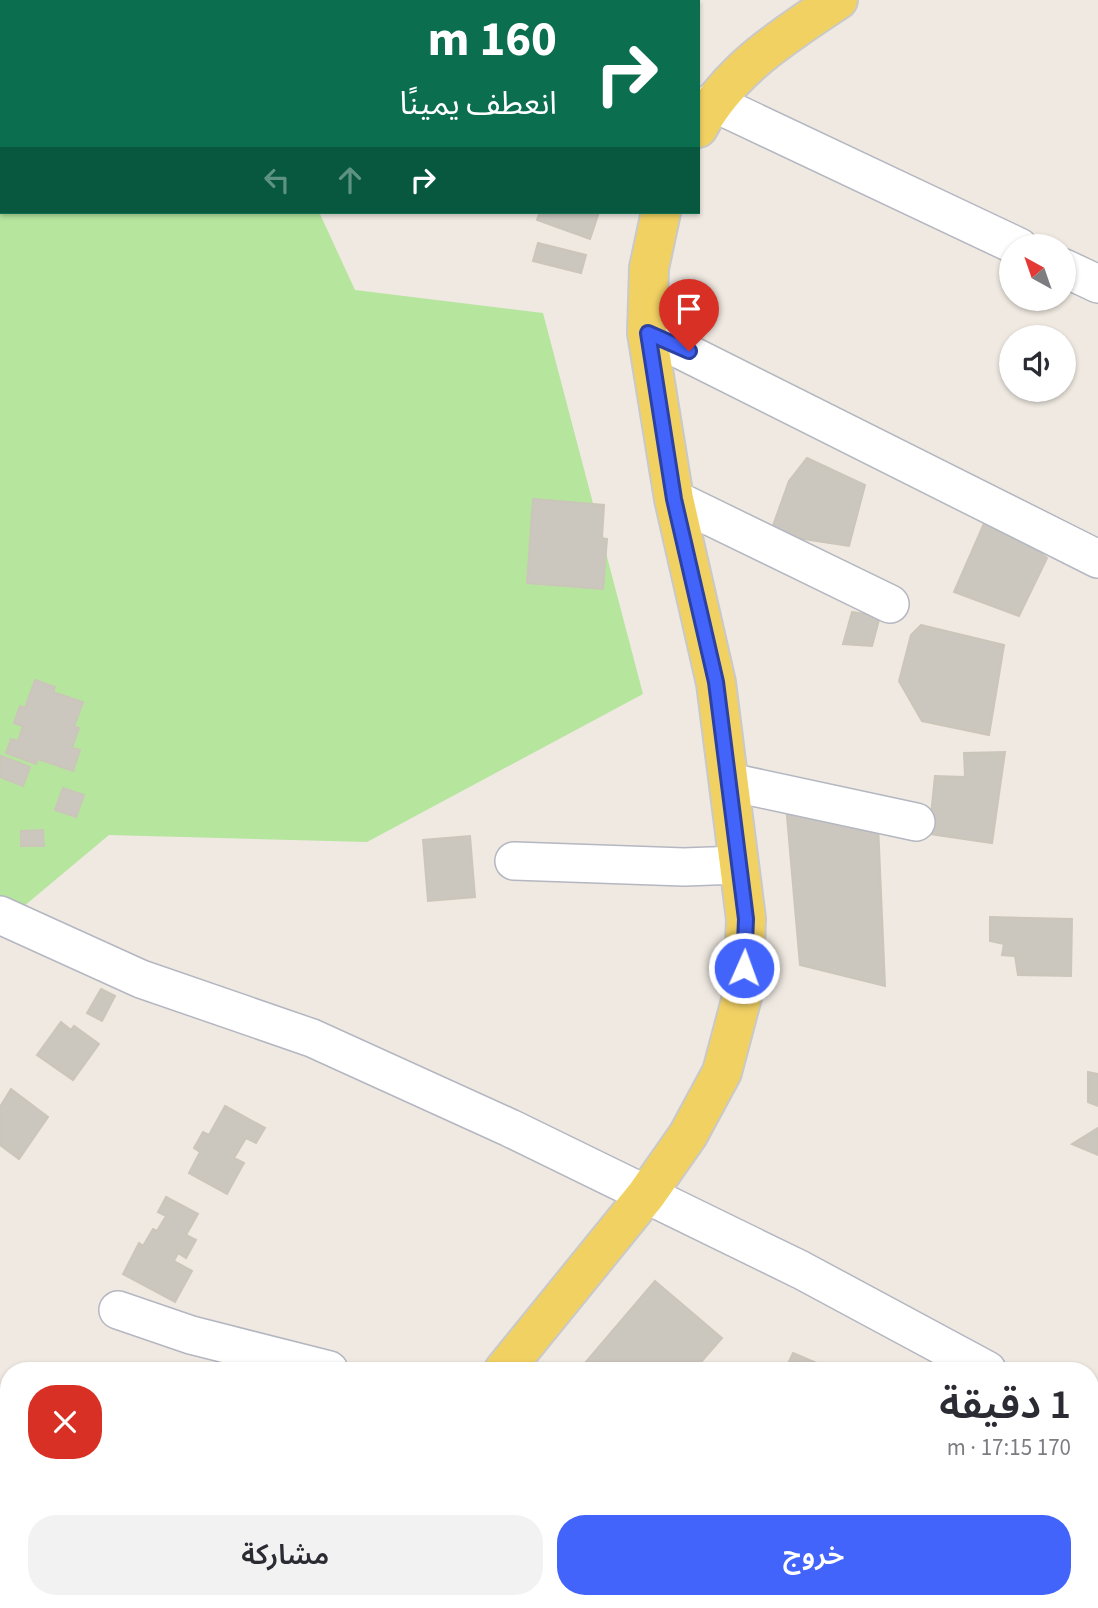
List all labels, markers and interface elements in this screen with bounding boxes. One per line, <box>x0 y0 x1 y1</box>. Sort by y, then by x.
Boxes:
text: 160 m <box>428 5 557 75</box>
icon: right <box>581 28 672 119</box>
text: انعطف يمينًا <box>400 81 557 127</box>
icon: left <box>258 161 296 199</box>
icon: ahead <box>331 161 369 199</box>
icon: right <box>404 161 442 199</box>
north arrow <box>999 234 1076 312</box>
map controls <box>999 234 1076 402</box>
pin <box>659 279 719 351</box>
icon: arrive <box>670 290 708 328</box>
button: sound <box>999 325 1076 402</box>
position arrow <box>707 931 781 1005</box>
text: 1 دقيقة <box>939 1375 1071 1435</box>
button: close <box>28 1385 102 1459</box>
text: 170 m · 17:15 <box>947 1431 1071 1464</box>
button: مشاركة <box>28 1515 543 1595</box>
button: خروج <box>557 1515 1071 1595</box>

